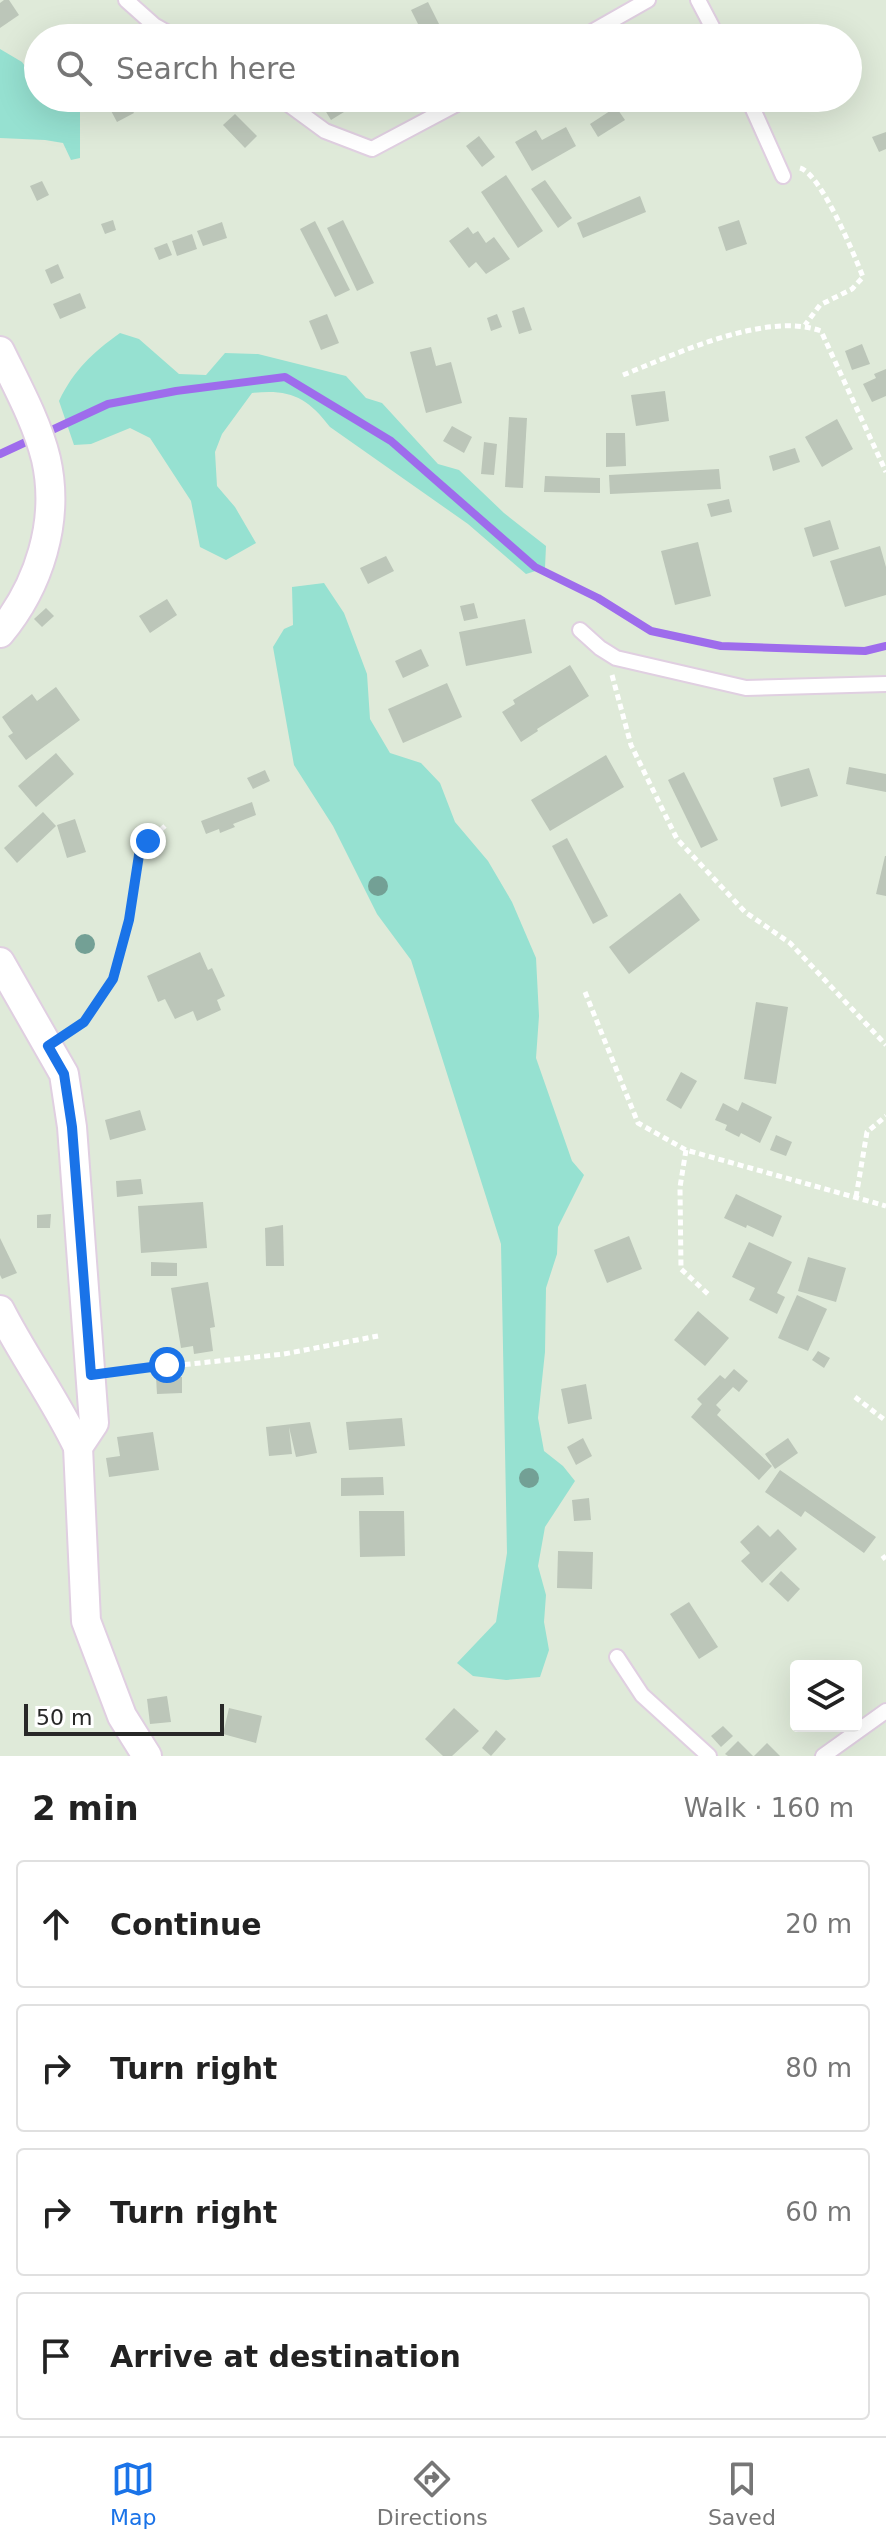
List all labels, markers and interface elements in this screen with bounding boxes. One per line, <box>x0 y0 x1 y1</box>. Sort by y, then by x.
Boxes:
search box <box>24 24 862 112</box>
icon: search <box>52 46 96 90</box>
text: Search here <box>116 51 296 86</box>
route end <box>130 823 166 859</box>
route start <box>149 1347 185 1383</box>
map controls <box>790 1660 862 1732</box>
button: layers <box>790 1660 862 1732</box>
scale bar <box>24 1700 224 1736</box>
text: 50 m <box>36 1705 92 1730</box>
text: 2 min <box>32 1788 139 1828</box>
text: Walk · 160 m <box>684 1793 854 1823</box>
icon: ahead <box>34 1902 78 1946</box>
text: Continue <box>110 1907 262 1942</box>
text: 20 m <box>785 1909 852 1939</box>
icon: right <box>34 2046 78 2090</box>
text: Turn right <box>110 2051 277 2086</box>
text: 80 m <box>785 2053 852 2083</box>
icon: right <box>34 2190 78 2234</box>
text: Turn right <box>110 2195 277 2230</box>
text: 60 m <box>785 2197 852 2227</box>
icon: arrive <box>34 2334 78 2378</box>
text: Arrive at destination <box>110 2339 461 2374</box>
tab: Map <box>110 2457 157 2530</box>
tab: Directions <box>377 2457 488 2530</box>
tab: Saved <box>708 2457 776 2530</box>

